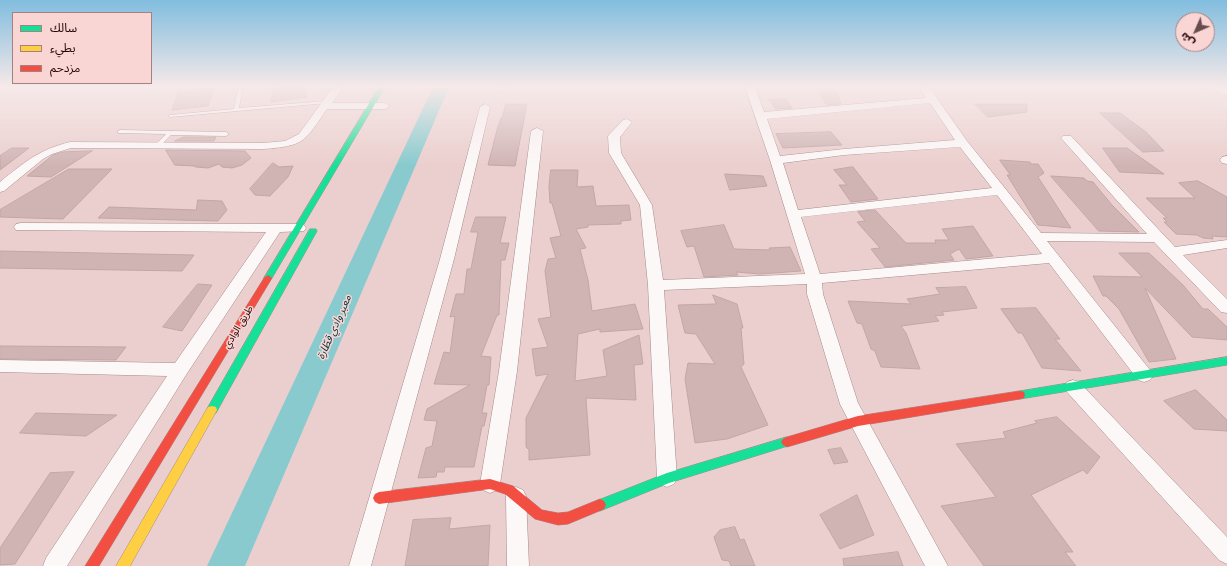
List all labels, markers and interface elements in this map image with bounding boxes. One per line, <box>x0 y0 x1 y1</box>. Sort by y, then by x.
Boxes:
legend <box>12 12 152 84</box>
north arrow <box>1175 12 1215 52</box>
text: سالك <box>50 20 77 34</box>
text: ش <box>1177 30 1197 50</box>
text: بطيء <box>50 40 76 54</box>
text: مزدحم <box>50 60 80 74</box>
water label: معبر وادي قطّارة <box>314 293 354 361</box>
street label: طريق الوادي <box>221 303 255 351</box>

